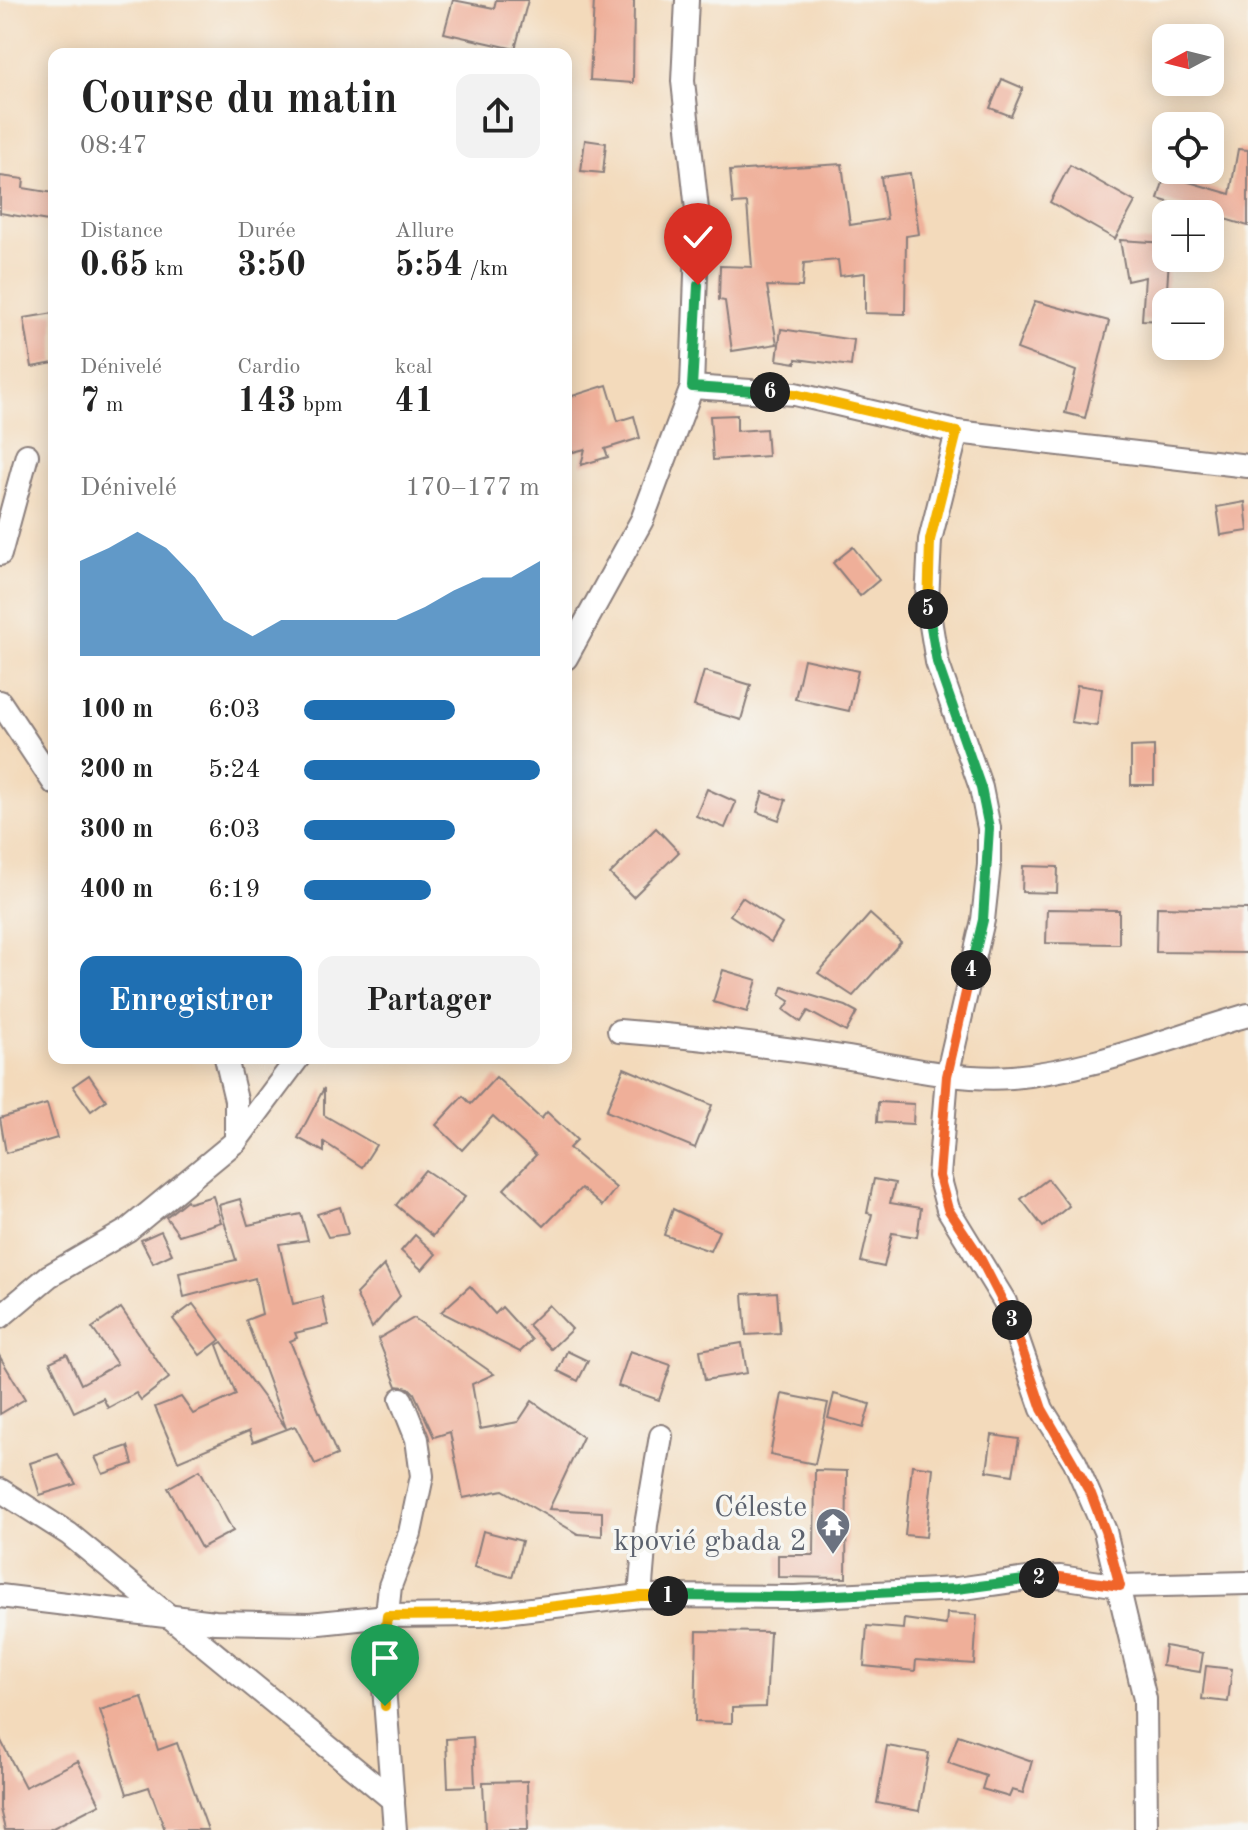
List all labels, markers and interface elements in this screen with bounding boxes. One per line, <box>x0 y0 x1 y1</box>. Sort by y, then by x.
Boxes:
north arrow <box>1152 24 1224 96</box>
map controls <box>1152 24 1224 360</box>
button: share <box>456 74 540 158</box>
text: Course du matin <box>80 78 398 122</box>
button: locate <box>1152 112 1224 184</box>
text: 08:47 <box>80 133 148 159</box>
button: + <box>1152 200 1224 272</box>
pin <box>664 203 732 285</box>
icon: check <box>676 215 720 259</box>
text: Distance <box>80 220 163 242</box>
text: Durée <box>237 220 296 242</box>
text: Allure <box>395 220 454 242</box>
text: 0.65 <box>80 249 149 283</box>
text: 3:50 <box>237 249 306 283</box>
text: 5:54 <box>395 249 463 283</box>
text: km <box>149 258 184 280</box>
text: /km <box>463 258 508 280</box>
button: − <box>1152 288 1224 360</box>
text: Dénivelé <box>80 356 162 378</box>
text: Cardio <box>237 356 300 378</box>
text: kcal <box>395 356 433 378</box>
pin: 6 <box>750 372 790 412</box>
text: 6 <box>764 381 776 403</box>
text: 7 <box>80 385 100 419</box>
text: 143 <box>237 385 297 419</box>
text: 41 <box>395 385 434 419</box>
text: m <box>100 394 123 416</box>
text: bpm <box>297 394 343 416</box>
text: Dénivelé <box>80 475 177 501</box>
text: 170–177 m <box>405 475 540 501</box>
pin: 5 <box>908 589 948 629</box>
text: 5 <box>922 598 934 620</box>
text: 100 m <box>80 697 153 723</box>
text: 6:03 <box>208 697 261 723</box>
text: 200 m <box>80 757 153 783</box>
text: 5:24 <box>208 757 261 783</box>
text: 300 m <box>80 817 153 843</box>
text: 6:03 <box>208 817 261 843</box>
text: 400 m <box>80 877 153 903</box>
text: 6:19 <box>208 877 261 903</box>
pin: 4 <box>951 950 991 990</box>
button: Enregistrer <box>80 956 302 1048</box>
button: Partager <box>318 956 540 1048</box>
text: 4 <box>965 959 977 981</box>
pin: 3 <box>992 1300 1032 1340</box>
text: 3 <box>1006 1309 1018 1331</box>
place label: Céleste kpovié gbada 2 <box>613 1493 807 1557</box>
temple icon: Céleste kpovié gbada 2 <box>814 1506 852 1556</box>
pin: 2 <box>1019 1558 1059 1598</box>
text: 2 <box>1033 1567 1045 1589</box>
pin: 1 <box>648 1576 688 1616</box>
text: 1 <box>662 1585 674 1607</box>
pin <box>351 1624 419 1706</box>
icon: arrive <box>363 1636 407 1680</box>

